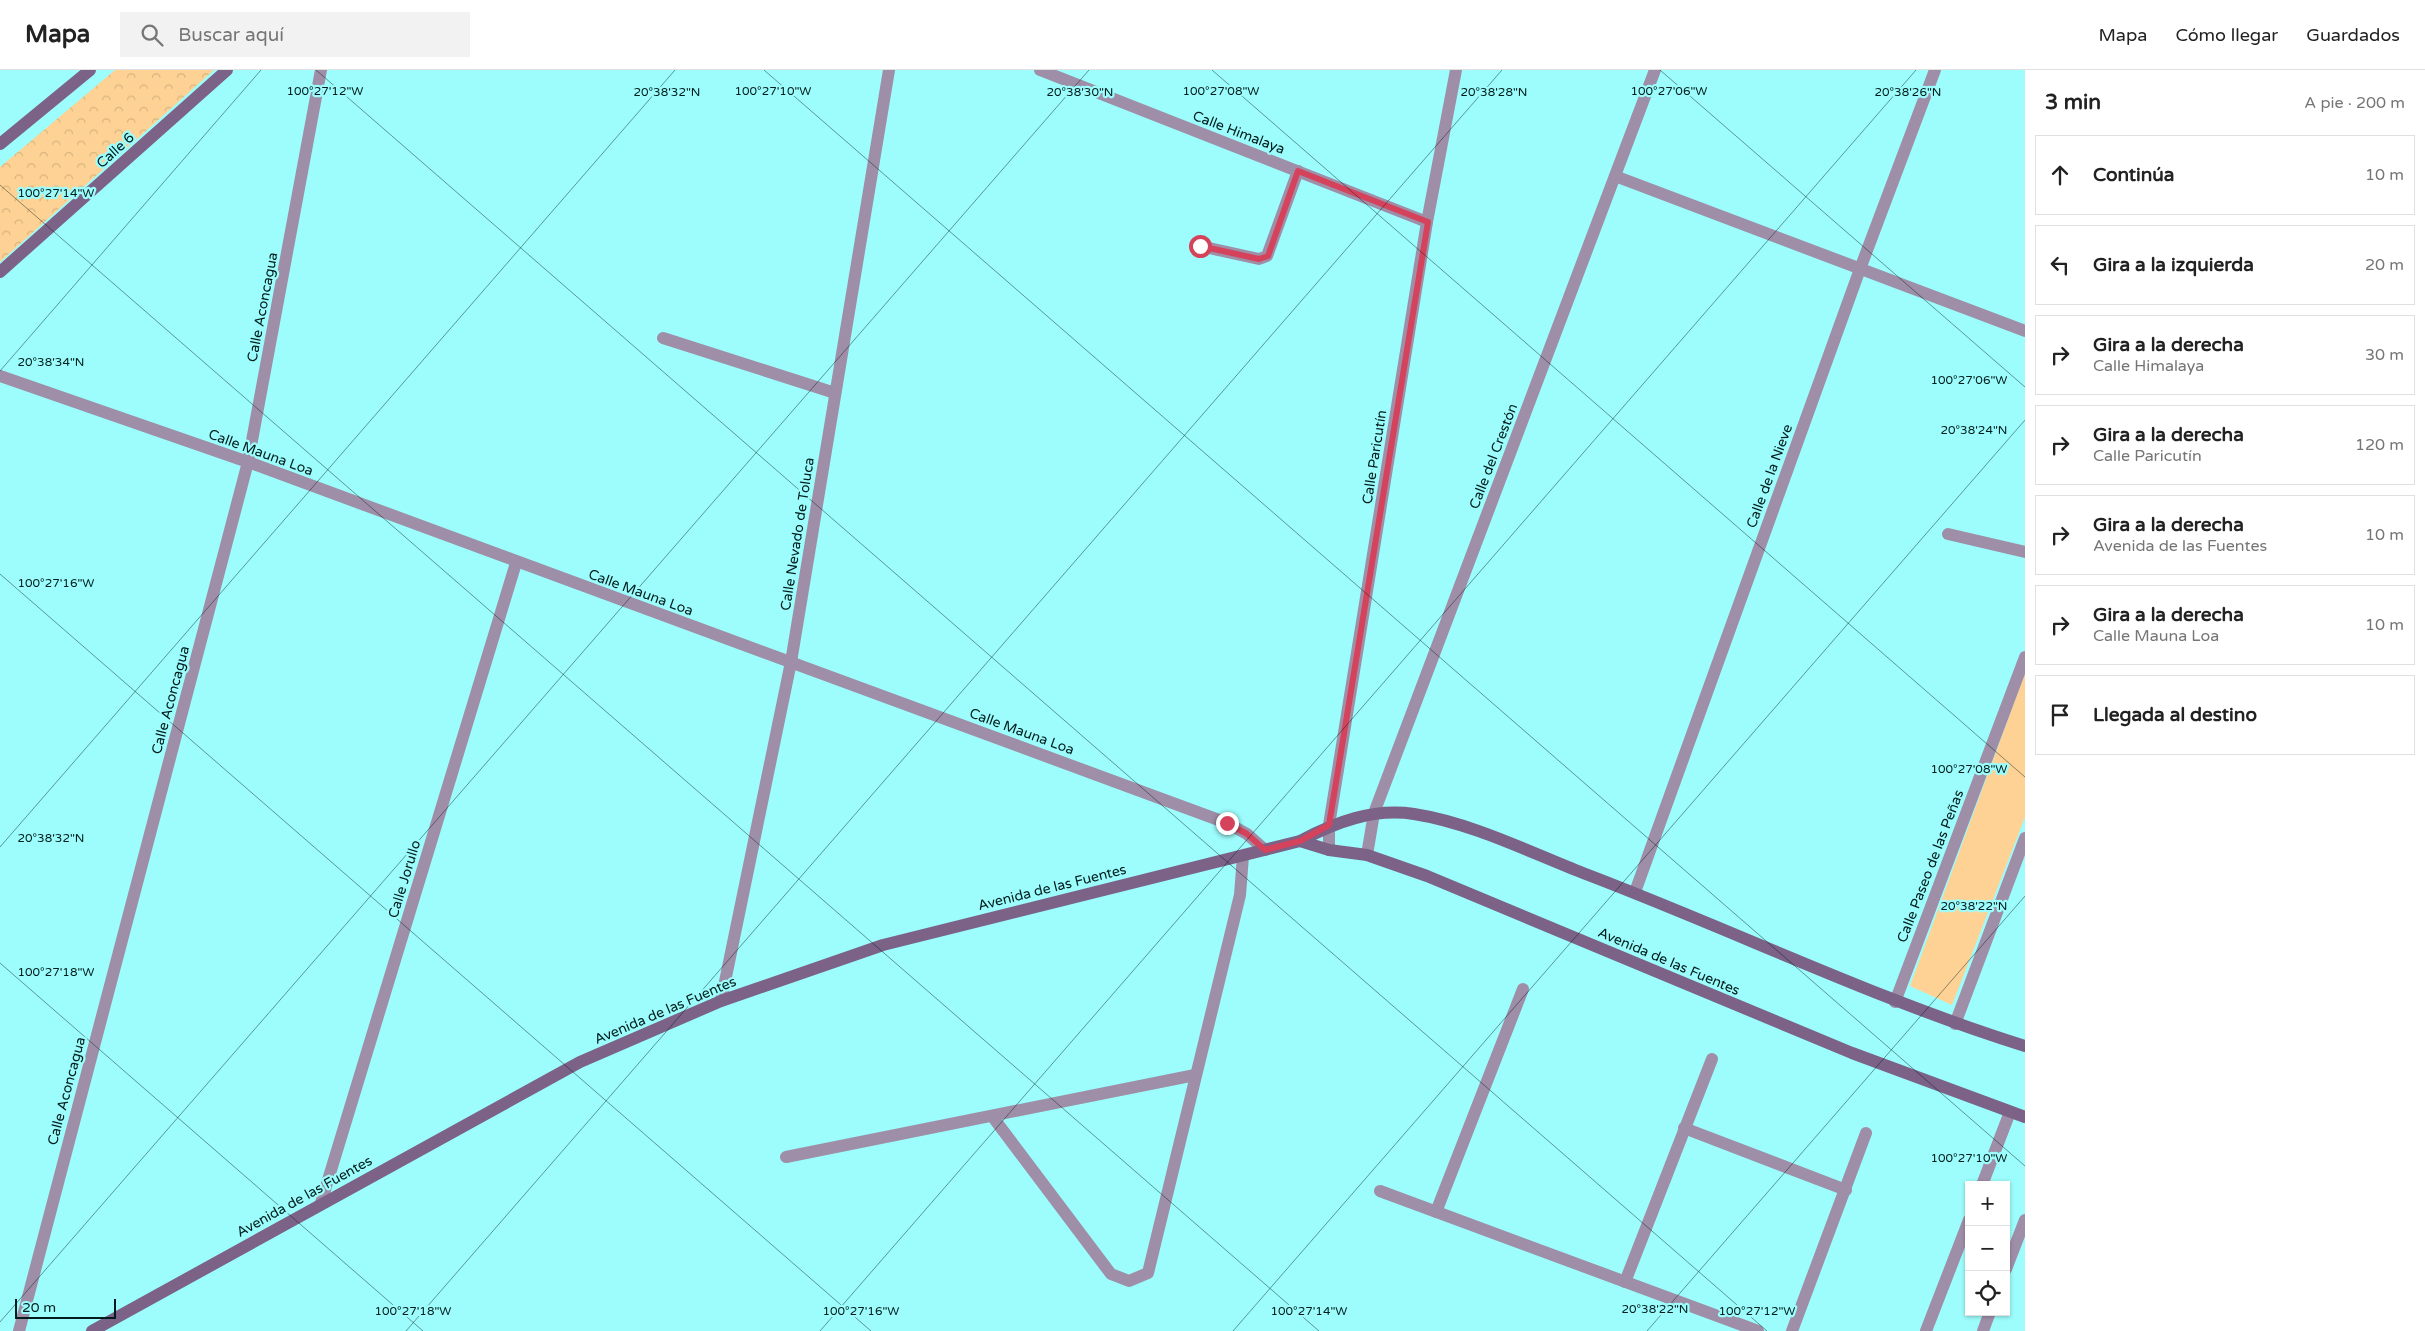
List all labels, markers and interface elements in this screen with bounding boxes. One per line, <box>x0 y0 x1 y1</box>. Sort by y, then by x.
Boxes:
search box <box>120 12 470 57</box>
text: Mapa <box>25 20 90 49</box>
icon: search <box>138 21 166 49</box>
text: Buscar aquí <box>178 24 284 46</box>
text: Mapa <box>2098 24 2147 46</box>
text: Cómo llegar <box>2175 24 2278 46</box>
text: Guardados <box>2306 24 2400 46</box>
text: 100°27'12"W <box>286 84 364 98</box>
text: 100°27'10"W <box>734 84 812 98</box>
text: 100°27'08"W <box>1182 84 1260 98</box>
text: 100°27'06"W <box>1630 84 1708 98</box>
text: 20°38'32"N <box>634 85 701 99</box>
text: 20°38'30"N <box>1047 85 1114 99</box>
text: 20°38'28"N <box>1461 85 1528 99</box>
text: 20°38'26"N <box>1875 85 1942 99</box>
text: 3 min <box>2045 90 2101 115</box>
text: A pie · 200 m <box>2304 93 2405 113</box>
street label: Calle Himalaya <box>1190 107 1287 158</box>
street label: Calle 6 <box>93 129 138 172</box>
icon: ahead <box>2046 161 2074 189</box>
text: Continúa <box>2093 164 2175 186</box>
text: 10 m <box>2365 165 2404 185</box>
text: 100°27'14"W <box>17 186 95 200</box>
route start <box>1189 235 1212 258</box>
street label: Calle Aconcagua <box>244 251 281 363</box>
icon: left <box>2046 251 2074 279</box>
text: Gira a la izquierda <box>2093 254 2254 276</box>
text: 20 m <box>2365 255 2404 275</box>
text: Gira a la derecha <box>2093 334 2244 356</box>
icon: right <box>2046 341 2074 369</box>
text: 30 m <box>2365 345 2404 365</box>
text: 20°38'34"N <box>18 355 85 369</box>
text: Calle Himalaya <box>2093 356 2204 376</box>
text: 100°27'06"W <box>1930 373 2008 387</box>
street label: Calle del Crestón <box>1466 401 1521 511</box>
street label: Calle Paricutín <box>1359 409 1390 505</box>
street label: Calle de la Nieve <box>1743 422 1796 530</box>
text: 20°38'24"N <box>1941 423 2008 437</box>
text: Gira a la derecha <box>2093 424 2244 446</box>
street label: Calle Mauna Loa <box>206 426 316 479</box>
icon: right <box>2046 431 2074 459</box>
text: 120 m <box>2355 435 2404 455</box>
text: Calle Paricutín <box>2093 446 2202 466</box>
street label: Calle Nevado de Toluca <box>777 456 818 612</box>
text: Gira a la derecha <box>2093 514 2244 536</box>
icon: right <box>2046 521 2074 549</box>
text: 10 m <box>2365 525 2404 545</box>
text: Avenida de las Fuentes <box>2093 536 2267 556</box>
street label: Calle Mauna Loa <box>586 566 696 619</box>
text: 100°27'16"W <box>17 576 95 590</box>
text: Gira a la derecha <box>2093 604 2244 626</box>
icon: right <box>2046 611 2074 639</box>
text: 10 m <box>2365 615 2404 635</box>
text: Calle Mauna Loa <box>2093 626 2219 646</box>
street label: Calle Aconcagua <box>148 644 193 756</box>
icon: arrive <box>2046 701 2074 729</box>
text: Llegada al destino <box>2093 704 2257 726</box>
street label: Calle Mauna Loa <box>967 705 1077 758</box>
text: 100°27'08"W <box>1930 762 2008 776</box>
street label: Calle Paseo de las Peñas <box>1893 787 1968 945</box>
route end <box>1216 812 1239 835</box>
text: 20°38'32"N <box>18 831 85 845</box>
street label: Calle Jorullo <box>385 838 424 920</box>
street label: Avenida de las Fuentes <box>976 861 1128 914</box>
text: 20°38'22"N <box>1941 899 2008 913</box>
street label: Avenida de las Fuentes <box>1595 924 1743 999</box>
text: 100°27'18"W <box>17 965 95 979</box>
street label: Avenida de las Fuentes <box>592 973 739 1048</box>
street label: Calle Aconcagua <box>44 1035 89 1147</box>
text: 100°27'10"W <box>1930 1151 2008 1165</box>
street label: Avenida de las Fuentes <box>233 1152 375 1241</box>
map controls <box>1965 1181 2010 1316</box>
button: + <box>1965 1181 2010 1226</box>
button: − <box>1965 1226 2010 1271</box>
button: locate <box>1965 1271 2010 1316</box>
scale bar <box>15 1296 116 1319</box>
text: 20 m <box>22 1299 56 1316</box>
text: 20°38'22"N <box>1622 1302 1689 1316</box>
text: 100°27'18"W <box>374 1304 452 1318</box>
text: 100°27'16"W <box>822 1304 900 1318</box>
text: 100°27'14"W <box>1270 1304 1348 1318</box>
text: 100°27'12"W <box>1718 1304 1796 1318</box>

